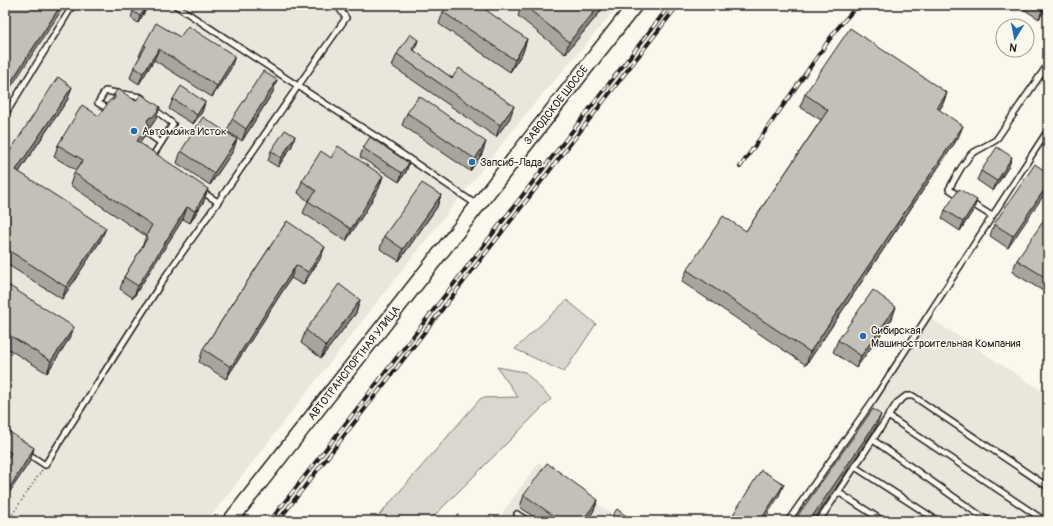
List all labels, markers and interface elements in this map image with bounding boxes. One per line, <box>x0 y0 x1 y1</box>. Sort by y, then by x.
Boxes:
north arrow <box>995 18 1035 58</box>
text: N <box>1008 40 1018 54</box>
street label: ЗАВОДСКОЕ ШОССЕ <box>521 63 591 147</box>
place label: Автомойка Исток <box>142 125 227 138</box>
marker: Автомойка Исток <box>129 126 139 136</box>
place label: Запсиб-Лада <box>480 156 542 169</box>
marker: Запсиб-Лада <box>467 157 477 167</box>
street label: АВТОТРАНСПОРТНАЯ УЛИЦА <box>305 303 403 423</box>
place label: Сибирская Машиностроительная Компания <box>871 324 1021 350</box>
marker: Сибирская Машиностроительная Компания <box>858 331 868 341</box>

